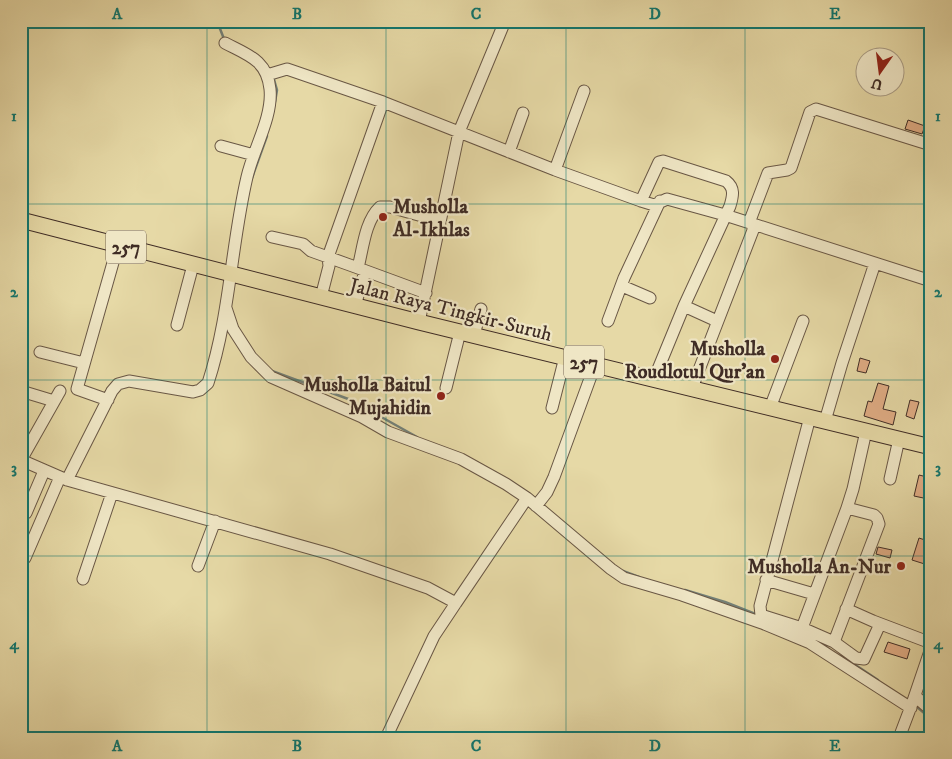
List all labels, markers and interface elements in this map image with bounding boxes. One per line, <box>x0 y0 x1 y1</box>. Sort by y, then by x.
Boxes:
text: A <box>111 4 123 24</box>
text: B <box>292 4 302 24</box>
text: C <box>471 4 481 24</box>
text: D <box>649 4 661 24</box>
text: E <box>829 4 841 24</box>
north arrow <box>854 48 904 98</box>
text: U <box>870 74 885 94</box>
text: 1 <box>11 106 17 126</box>
text: 1 <box>935 106 941 126</box>
place label: Musholla Al-Ikhlas <box>392 195 470 243</box>
marker: Musholla Al-Ikhlas <box>377 211 389 223</box>
road number: 257 <box>106 230 146 264</box>
street label: Jalan Raya Tingkir-Suruh <box>345 273 555 348</box>
text: 2 <box>10 282 19 302</box>
text: 2 <box>934 282 943 302</box>
place label: Musholla Roudlotul Qur'an <box>625 337 766 385</box>
road number: 257 <box>564 346 604 378</box>
marker: Musholla Roudlotul Qur'an <box>769 353 781 365</box>
place label: Musholla Baitul Mujahidin <box>304 373 432 421</box>
marker: Musholla Baitul Mujahidin <box>435 390 447 402</box>
text: 3 <box>11 458 17 478</box>
text: 3 <box>935 458 941 478</box>
place label: Musholla An-Nur <box>747 555 892 580</box>
marker: Musholla An-Nur <box>895 560 907 572</box>
text: 4 <box>8 634 19 654</box>
text: 4 <box>932 634 943 654</box>
text: A <box>111 736 123 756</box>
text: B <box>292 736 302 756</box>
text: C <box>471 736 481 756</box>
text: D <box>649 736 661 756</box>
text: E <box>829 736 841 756</box>

